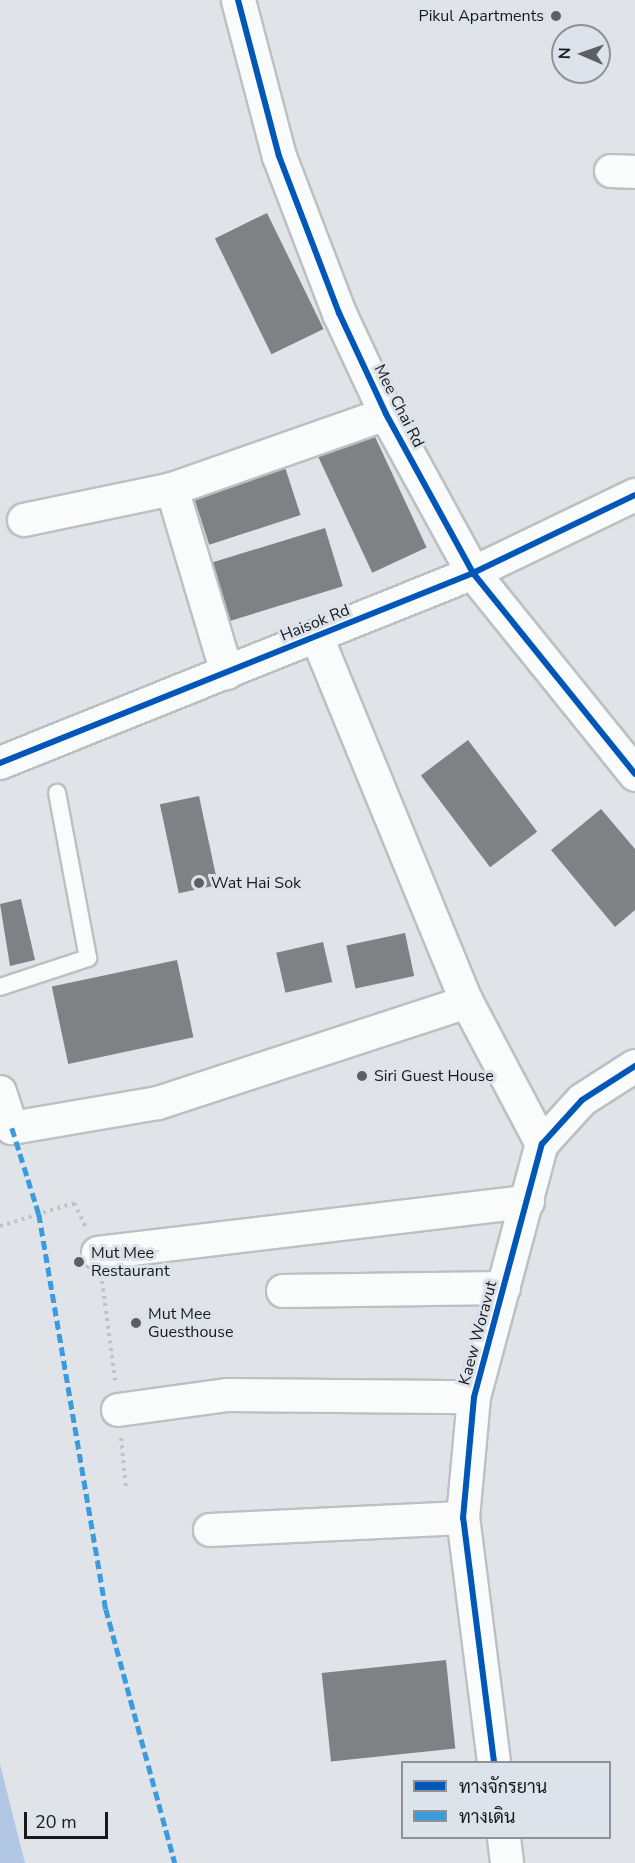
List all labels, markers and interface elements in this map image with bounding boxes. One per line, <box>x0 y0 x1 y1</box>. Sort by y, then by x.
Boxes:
place label: Pikul Apartments <box>419 6 544 26</box>
marker: Pikul Apartments <box>549 9 563 23</box>
north arrow <box>551 24 611 84</box>
text: N <box>554 47 576 60</box>
street label: Mee Chai Rd <box>370 361 428 451</box>
street label: Haisok Rd <box>278 600 352 646</box>
place label: Wat Hai Sok <box>211 873 301 893</box>
marker: Wat Hai Sok <box>192 876 206 890</box>
place label: Siri Guest House <box>374 1066 494 1086</box>
marker: Siri Guest House <box>355 1069 369 1083</box>
place label: Mut Mee Restaurant <box>91 1243 170 1281</box>
marker: Mut Mee Restaurant <box>72 1255 86 1269</box>
street label: Kaew Woravut <box>455 1279 501 1387</box>
place label: Mut Mee Guesthouse <box>148 1304 233 1342</box>
marker: Mut Mee Guesthouse <box>129 1316 143 1330</box>
legend <box>401 1761 611 1839</box>
text: ทางจักรยาน <box>459 1775 547 1799</box>
scale bar <box>27 1800 111 1838</box>
text: ทางเดิน <box>459 1805 515 1829</box>
text: 20 m <box>35 1810 77 1834</box>

